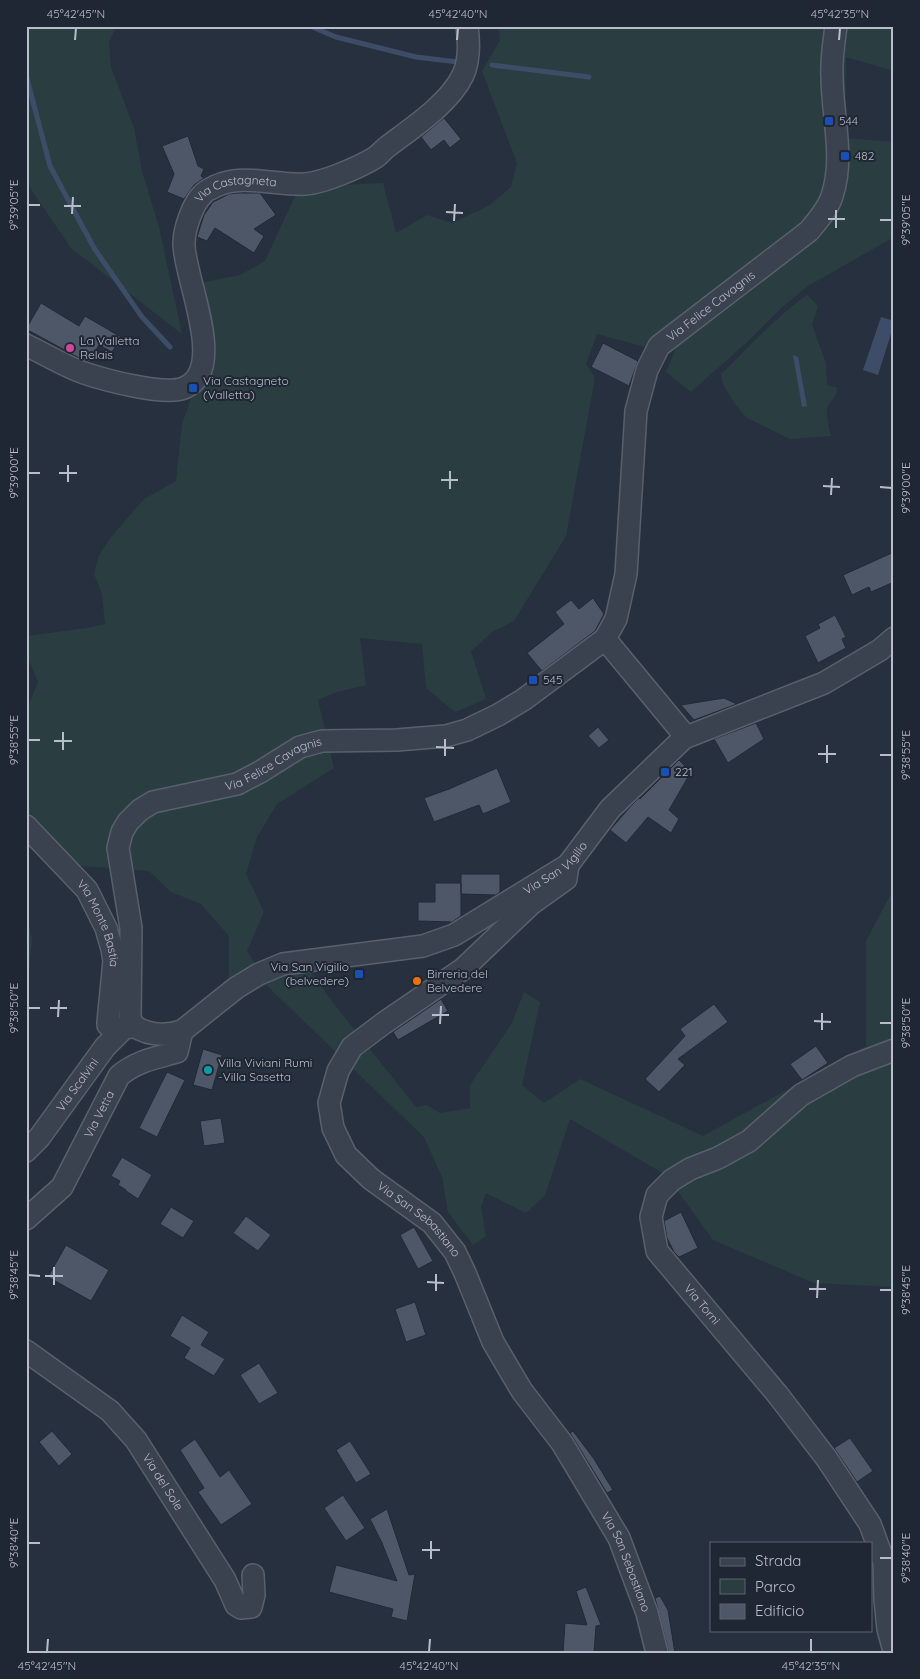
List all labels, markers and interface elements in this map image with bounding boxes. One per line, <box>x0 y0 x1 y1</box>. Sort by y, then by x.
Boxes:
text: 45°42'45"N <box>47 6 105 21</box>
text: 45°42'40"N <box>428 6 488 21</box>
text: 45°42'35"N <box>811 6 869 21</box>
place label: 544 <box>839 113 858 128</box>
marker: 544 <box>823 115 835 127</box>
place label: 482 <box>855 148 875 163</box>
marker: 482 <box>839 150 851 162</box>
street label: Via Castagneta <box>191 172 278 205</box>
text: 9°39'05"E <box>6 179 21 231</box>
text: 9°39'05"E <box>898 194 913 246</box>
street label: Via Felice Cavagnis <box>663 267 758 344</box>
place label: La Valletta Relais <box>80 333 140 362</box>
marker: La Valletta Relais <box>64 342 76 354</box>
place label: Via Castagneto (Valletta) <box>203 373 289 402</box>
marker: Via Castagneto (Valletta) <box>187 382 199 394</box>
text: 9°39'00"E <box>6 447 21 499</box>
text: 9°39'00"E <box>898 462 913 514</box>
place label: 545 <box>543 672 563 687</box>
marker: 545 <box>527 674 539 686</box>
text: 9°38'55"E <box>6 715 21 765</box>
text: 9°38'55"E <box>898 730 913 780</box>
street label: Via Felice Cavagnis <box>224 733 324 793</box>
place label: 221 <box>675 764 693 779</box>
marker: 221 <box>659 766 671 778</box>
street label: Via San Vigilio <box>520 838 590 898</box>
street label: Via Monte Bastia <box>74 876 122 968</box>
place label: Via San Vigilio (belvedere) <box>270 959 349 988</box>
place label: Birreria del Belvedere <box>427 966 488 995</box>
marker: Via San Vigilio (belvedere) <box>353 968 365 980</box>
marker: Birreria del Belvedere <box>411 975 423 987</box>
text: 9°38'50"E <box>6 982 21 1033</box>
text: 9°38'50"E <box>898 997 913 1048</box>
street label: Via Scalvini <box>53 1055 101 1114</box>
place label: Villa Viviani Rumi -Villa Sasetta <box>218 1055 312 1084</box>
marker: Villa Viviani Rumi -Villa Sasetta <box>202 1064 214 1076</box>
street label: Via Vetta <box>81 1088 117 1140</box>
street label: Via San Sebastiano <box>375 1178 464 1259</box>
text: 9°38'45"E <box>6 1250 21 1300</box>
text: 9°38'45"E <box>898 1265 913 1315</box>
street label: Via Torni <box>681 1281 724 1328</box>
street label: Via del Sole <box>139 1450 187 1513</box>
street label: Via San Sebastiano <box>598 1509 654 1614</box>
text: 9°38'40"E <box>6 1517 21 1568</box>
text: 9°38'40"E <box>898 1532 913 1583</box>
legend <box>710 1542 872 1632</box>
text: Strada <box>755 1551 801 1570</box>
text: Parco <box>755 1577 795 1596</box>
text: Edificio <box>755 1601 804 1620</box>
text: 45°42'45"N <box>18 1658 76 1673</box>
text: 45°42'40"N <box>399 1658 459 1673</box>
text: 45°42'35"N <box>782 1658 840 1673</box>

